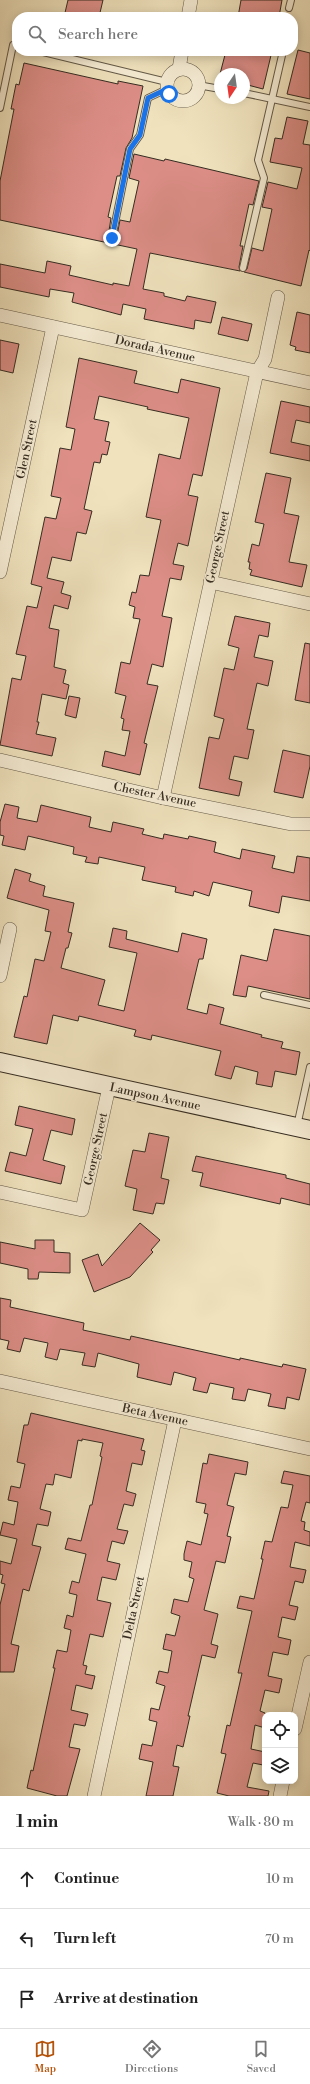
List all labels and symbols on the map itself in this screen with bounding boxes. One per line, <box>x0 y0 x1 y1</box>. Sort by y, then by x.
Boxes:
north arrow <box>214 68 250 104</box>
route start <box>160 85 178 103</box>
route end <box>103 229 121 247</box>
street label: Dorada Avenue <box>113 332 197 366</box>
street label: Glen Street <box>13 417 41 480</box>
street label: George Street <box>203 509 233 585</box>
street label: Chester Avenue <box>112 779 198 811</box>
street label: Lampson Avenue <box>108 1080 202 1114</box>
street label: George Street <box>81 1111 111 1187</box>
street label: Beta Avenue <box>120 1400 189 1429</box>
street label: Delta Street <box>120 1574 148 1641</box>

